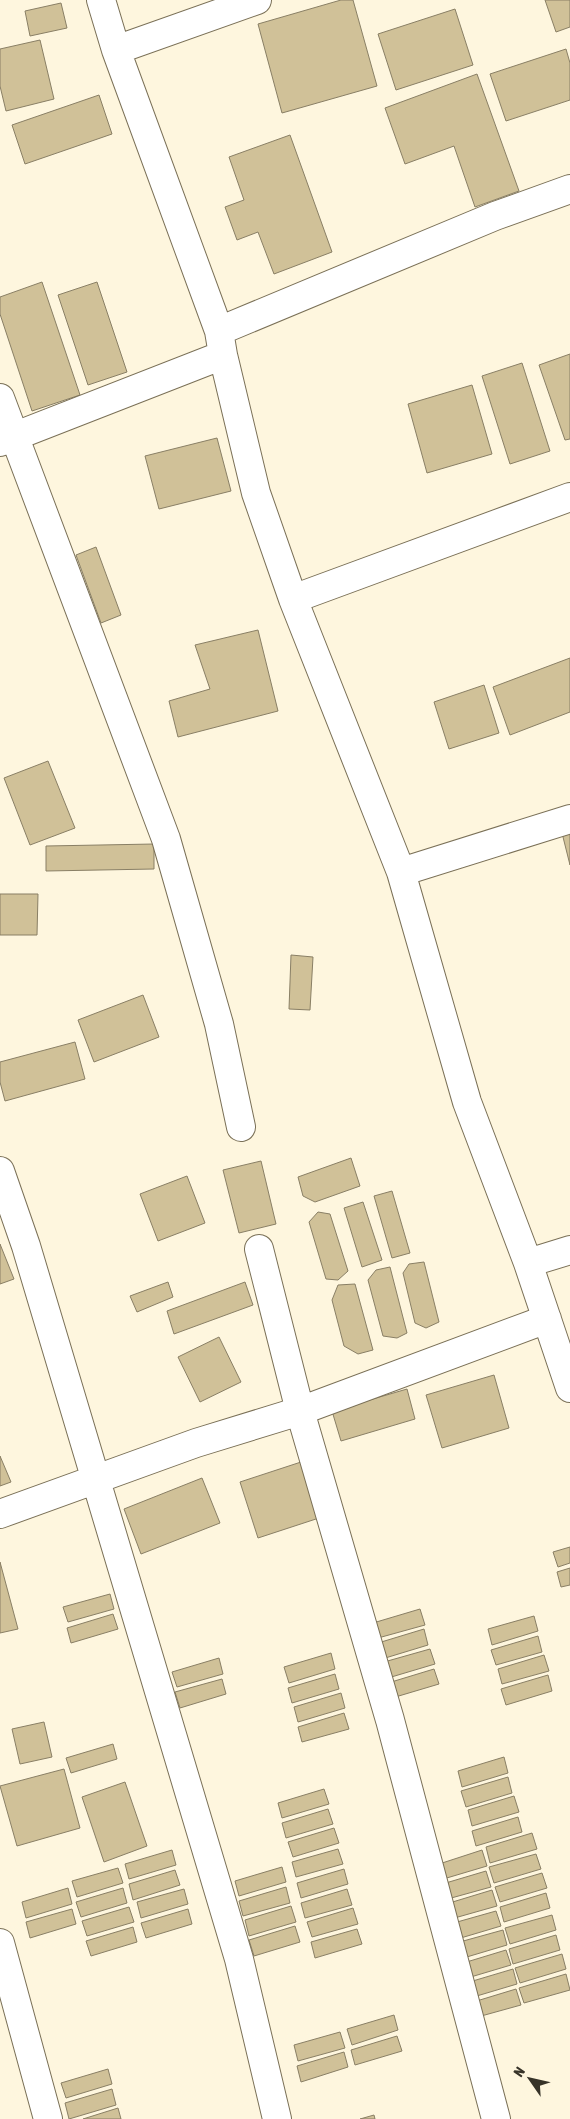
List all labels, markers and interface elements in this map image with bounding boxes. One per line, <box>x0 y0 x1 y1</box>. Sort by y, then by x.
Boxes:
north arrow <box>505 2054 555 2104</box>
text: N <box>510 2064 528 2080</box>

